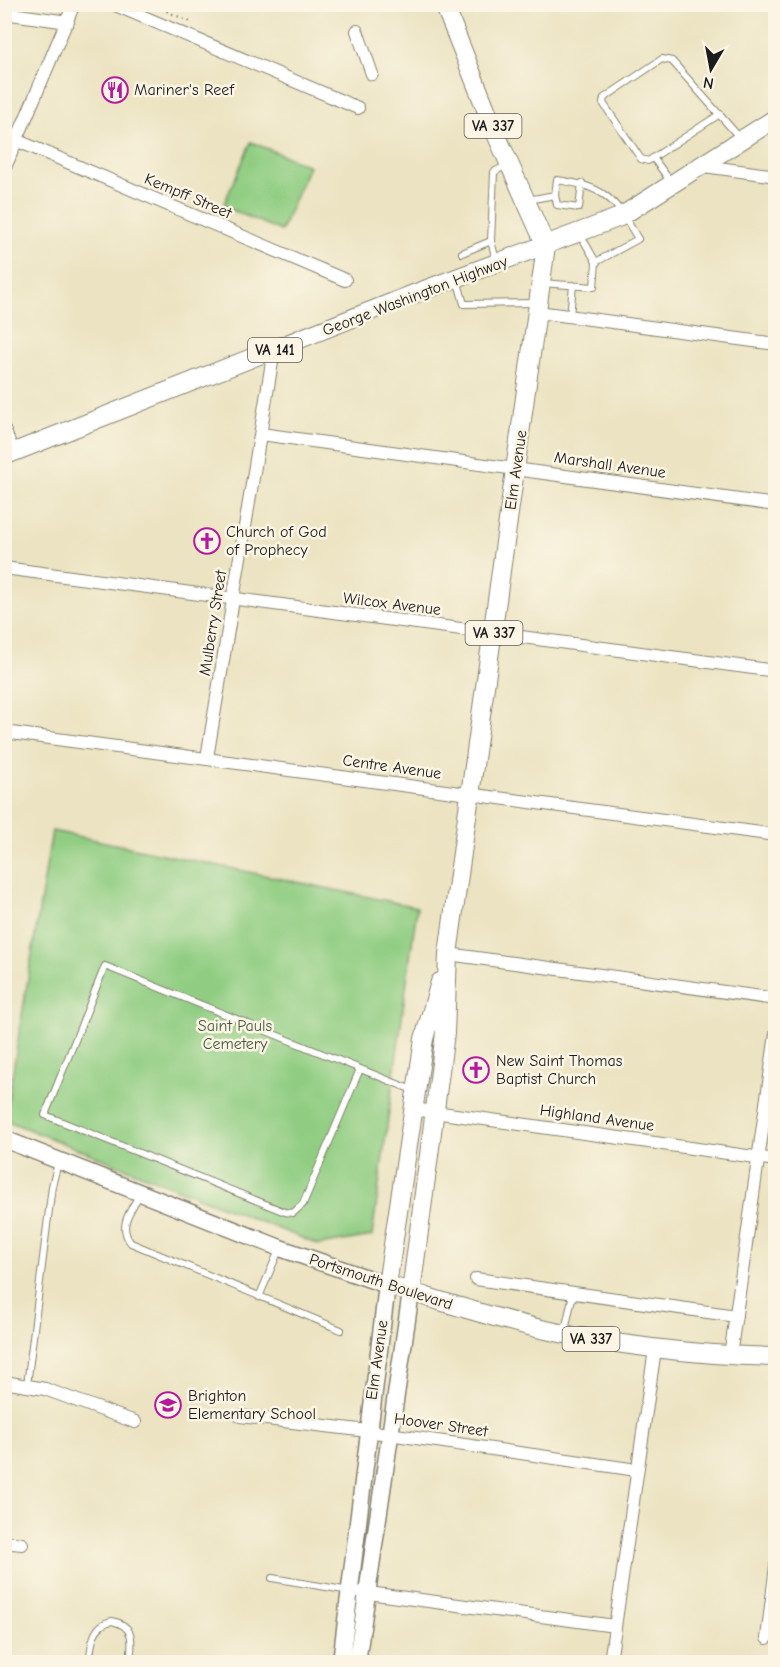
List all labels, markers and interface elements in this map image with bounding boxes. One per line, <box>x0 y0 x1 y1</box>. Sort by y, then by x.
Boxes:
north arrow <box>681 39 741 99</box>
text: N <box>702 73 715 93</box>
restaurant icon: Mariner's Reef <box>100 75 130 105</box>
place label: Mariner's Reef <box>134 81 235 99</box>
road number: VA 337 <box>464 114 522 138</box>
street label: Kempff Street <box>142 170 235 223</box>
street label: George Washington Highway <box>320 252 511 340</box>
road number: VA 141 <box>248 338 302 362</box>
street label: Elm Avenue <box>501 429 531 511</box>
street label: Marshall Avenue <box>553 448 667 482</box>
place label: Church of God of Prophecy <box>226 523 327 559</box>
church icon: Church of God of Prophecy <box>192 526 222 556</box>
street label: Mulberry Street <box>196 568 230 677</box>
street label: Wilcox Avenue <box>342 589 442 619</box>
road number: VA 337 <box>466 621 522 645</box>
street label: Centre Avenue <box>342 751 442 783</box>
park label: Saint Pauls Cemetery <box>198 1017 273 1053</box>
place label: New Saint Thomas Baptist Church <box>496 1052 623 1088</box>
church icon: New Saint Thomas Baptist Church <box>461 1055 491 1085</box>
street label: Highland Avenue <box>539 1101 655 1135</box>
street label: Portsmouth Boulevard <box>307 1250 455 1314</box>
street label: Elm Avenue <box>362 1319 392 1401</box>
road number: VA 337 <box>562 1327 620 1351</box>
place label: Brighton Elementary School <box>188 1387 316 1423</box>
school or university icon: Brighton Elementary School <box>153 1390 183 1420</box>
street label: Hoover Street <box>393 1410 489 1441</box>

